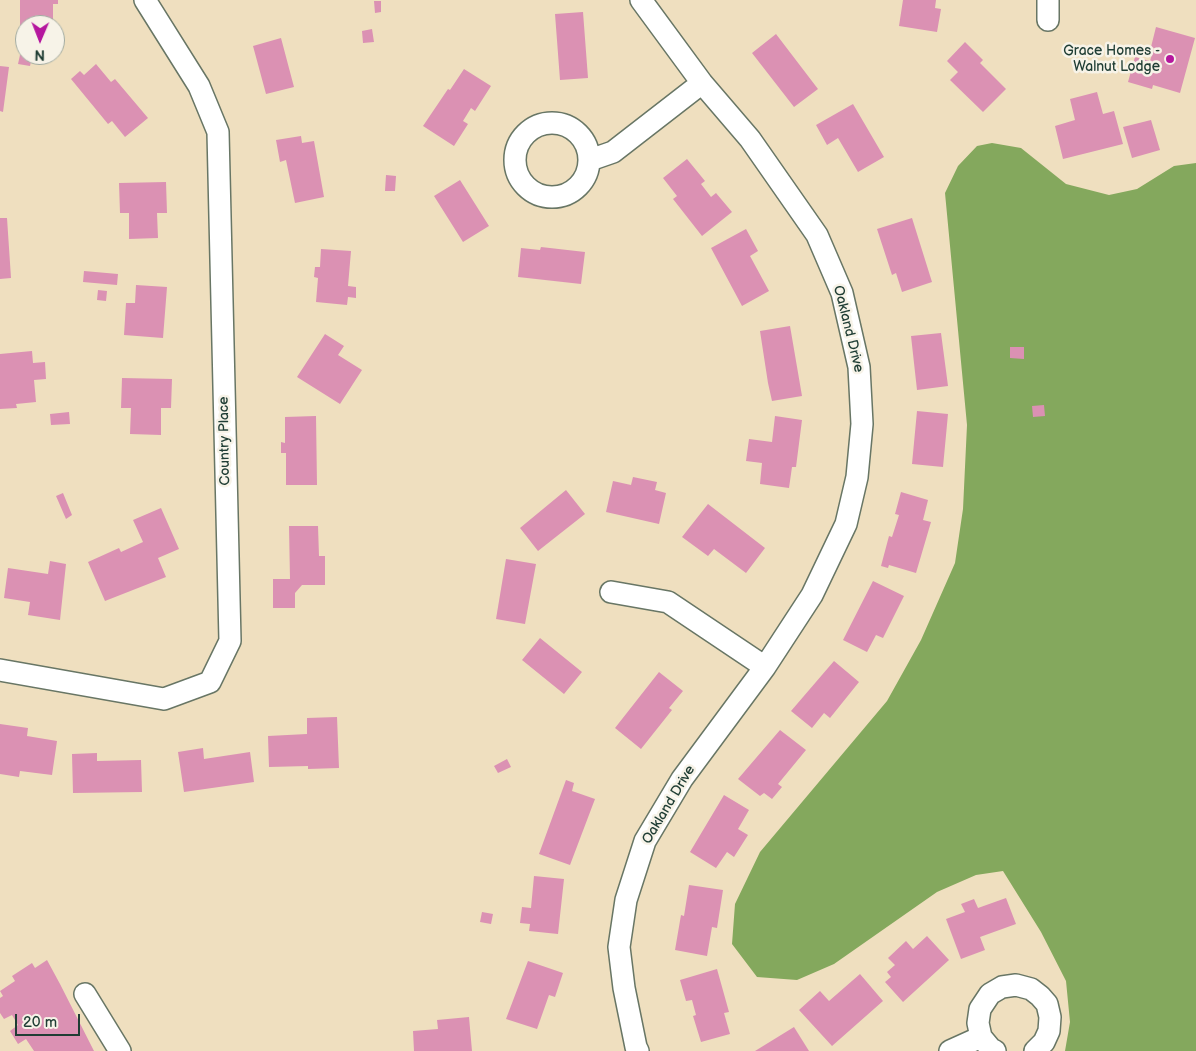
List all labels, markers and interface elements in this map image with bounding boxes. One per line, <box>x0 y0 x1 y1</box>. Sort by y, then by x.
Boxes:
north arrow <box>15 15 65 65</box>
place label: Grace Homes - Walnut Lodge <box>1063 43 1160 75</box>
text: N <box>34 46 45 63</box>
marker: Grace Homes - Walnut Lodge <box>1164 53 1176 65</box>
street label: Oakland Drive <box>829 284 867 374</box>
street label: Country Place <box>216 396 234 486</box>
street label: Oakland Drive <box>639 763 699 847</box>
scale bar <box>18 1004 82 1036</box>
text: 20 m <box>23 1013 57 1032</box>

